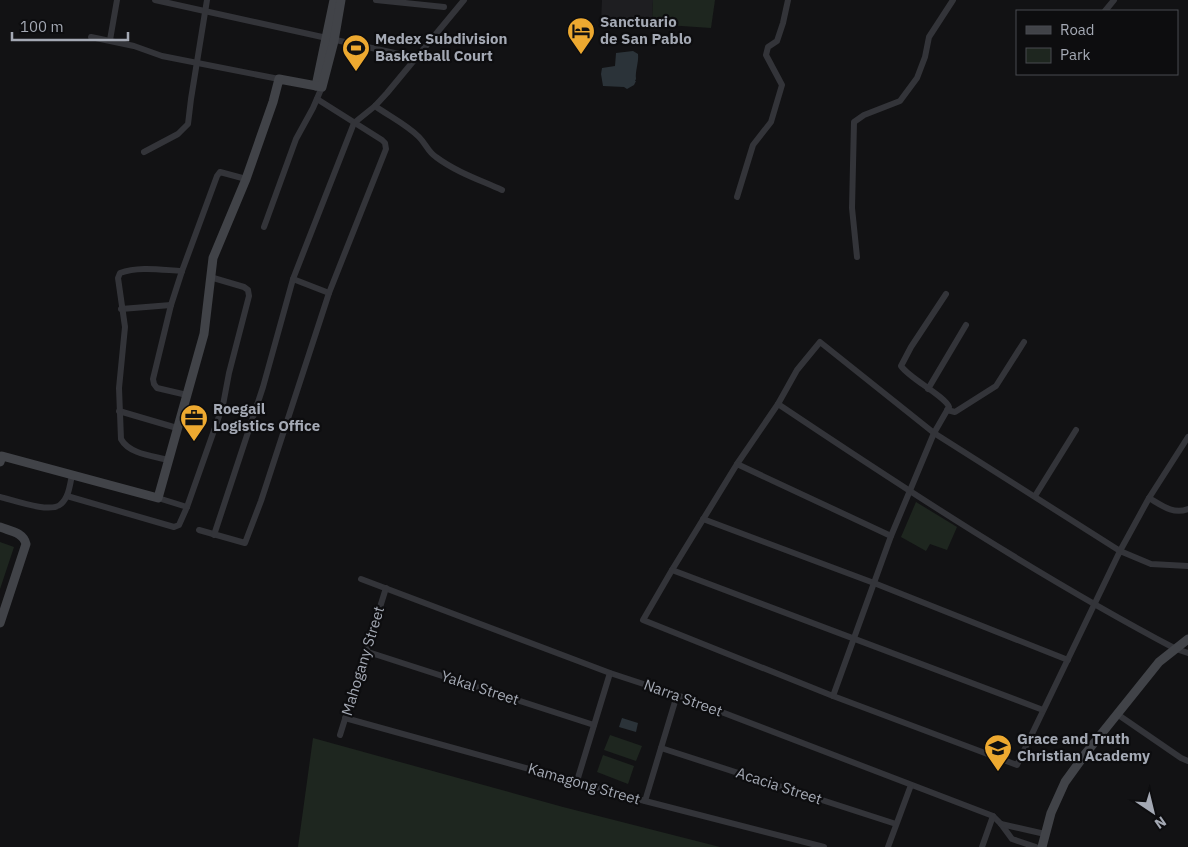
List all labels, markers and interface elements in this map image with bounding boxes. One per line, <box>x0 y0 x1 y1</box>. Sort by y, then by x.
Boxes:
scale bar <box>12 10 129 42</box>
legend <box>1016 10 1178 75</box>
place label: Sanctuario de San Pablo <box>600 12 692 48</box>
hotel icon: Sanctuario de San Pablo <box>566 16 596 55</box>
text: 100 m <box>20 17 64 36</box>
text: Road <box>1060 20 1095 39</box>
place label: Medex Subdivision Basketball Court <box>375 29 507 65</box>
sports icon: Medex Subdivision Basketball Court <box>341 33 371 72</box>
text: Park <box>1060 45 1090 64</box>
place label: Roegail Logistics Office <box>213 399 320 435</box>
office icon: Roegail Logistics Office <box>179 403 209 442</box>
street label: Mahogany Street <box>337 604 388 718</box>
street label: Yakal Street <box>439 666 521 709</box>
street label: Narra Street <box>641 675 725 721</box>
place label: Grace and Truth Christian Academy <box>1017 729 1150 765</box>
school or university icon: Grace and Truth Christian Academy <box>983 733 1013 772</box>
street label: Kamagong Street <box>526 758 642 809</box>
street label: Acacia Street <box>734 763 824 808</box>
north arrow <box>1128 787 1178 837</box>
text: N <box>1151 812 1170 833</box>

